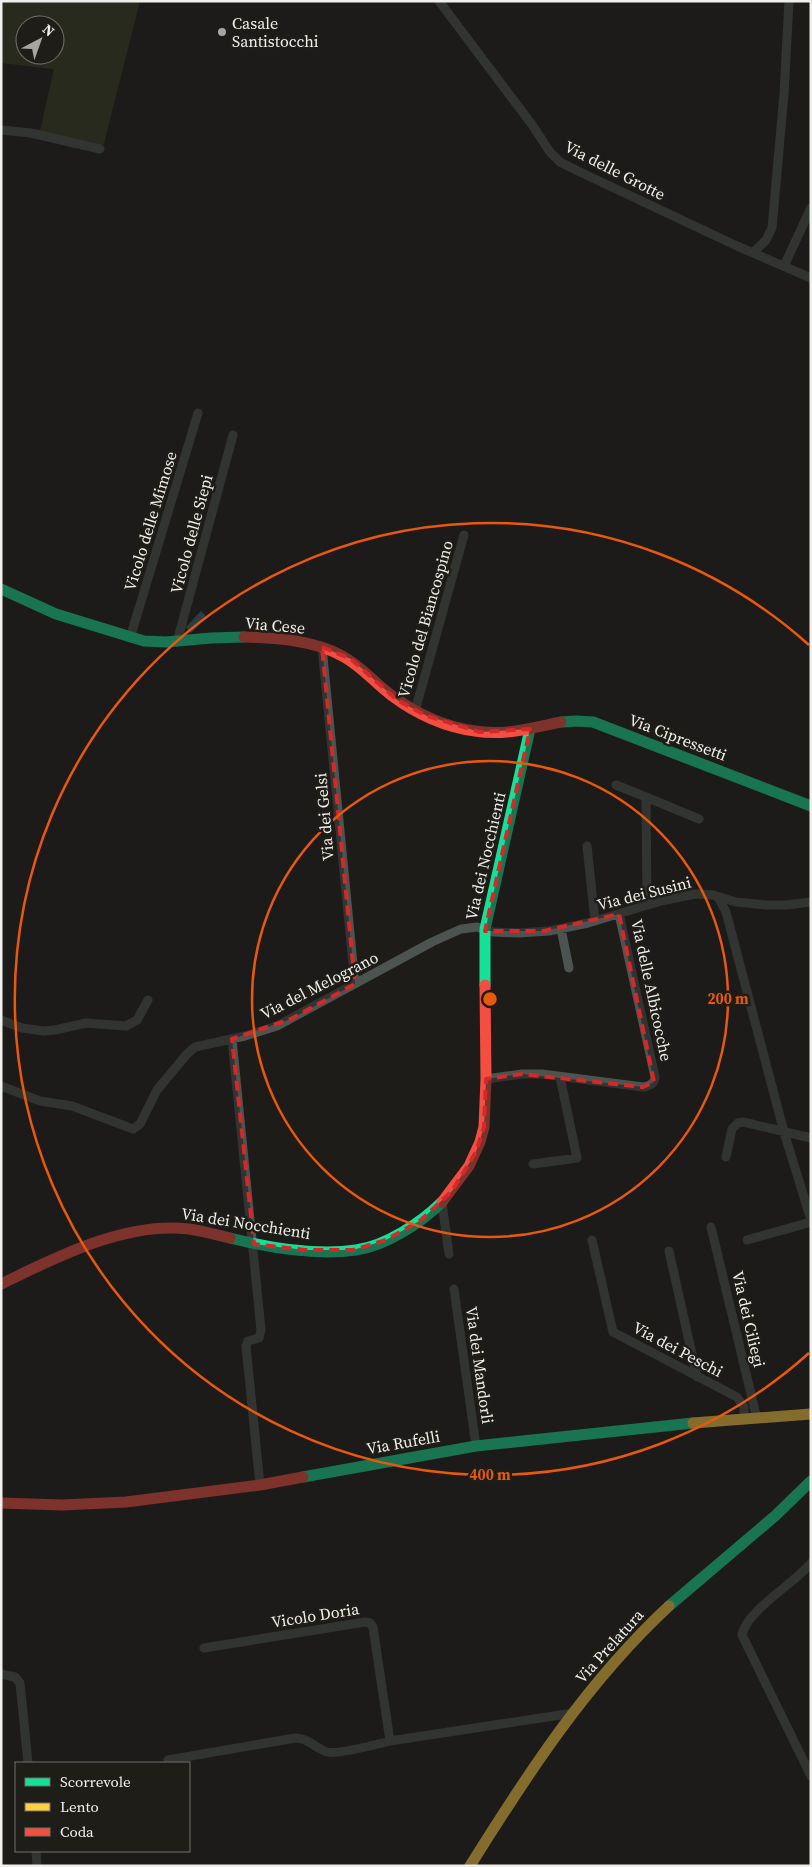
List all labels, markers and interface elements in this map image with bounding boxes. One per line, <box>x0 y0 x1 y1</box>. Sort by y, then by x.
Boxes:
place label: Casale Santistocchi <box>232 12 319 52</box>
north arrow <box>15 15 65 65</box>
text: N <box>38 19 59 41</box>
marker: Casale Santistocchi <box>216 26 228 38</box>
street label: Via delle Grotte <box>561 135 669 205</box>
street label: Vicolo delle Mimose <box>118 449 182 593</box>
street label: Vicolo delle Siepi <box>165 472 218 596</box>
street label: Vicolo del Biancospino <box>392 537 458 700</box>
street label: Via Cese <box>244 611 306 639</box>
street label: Via Cipressetti <box>626 708 730 766</box>
street label: Via dei Gelsi <box>309 772 339 862</box>
street label: Via dei Nocchienti <box>460 790 510 922</box>
street label: Via dei Susini <box>595 871 694 915</box>
street label: Via delle Albicocche <box>626 917 678 1063</box>
street label: Via del Melograno <box>256 946 382 1024</box>
text: 200 m <box>707 988 749 1009</box>
centre of rings <box>481 990 499 1008</box>
street label: Via dei Nocchienti <box>180 1202 312 1244</box>
street label: Via dei Ciliegi <box>727 1269 771 1370</box>
street label: Via dei Mandorli <box>461 1305 499 1425</box>
street label: Via dei Peschi <box>629 1316 727 1382</box>
street label: Via Rufelli <box>365 1425 442 1459</box>
text: 400 m <box>469 1464 511 1485</box>
street label: Vicolo Doria <box>270 1597 361 1633</box>
street label: Via Prelatura <box>570 1604 649 1688</box>
legend <box>15 1762 190 1852</box>
text: Scorrevole <box>60 1771 131 1792</box>
text: Lento <box>60 1796 99 1817</box>
text: Coda <box>60 1821 94 1842</box>

